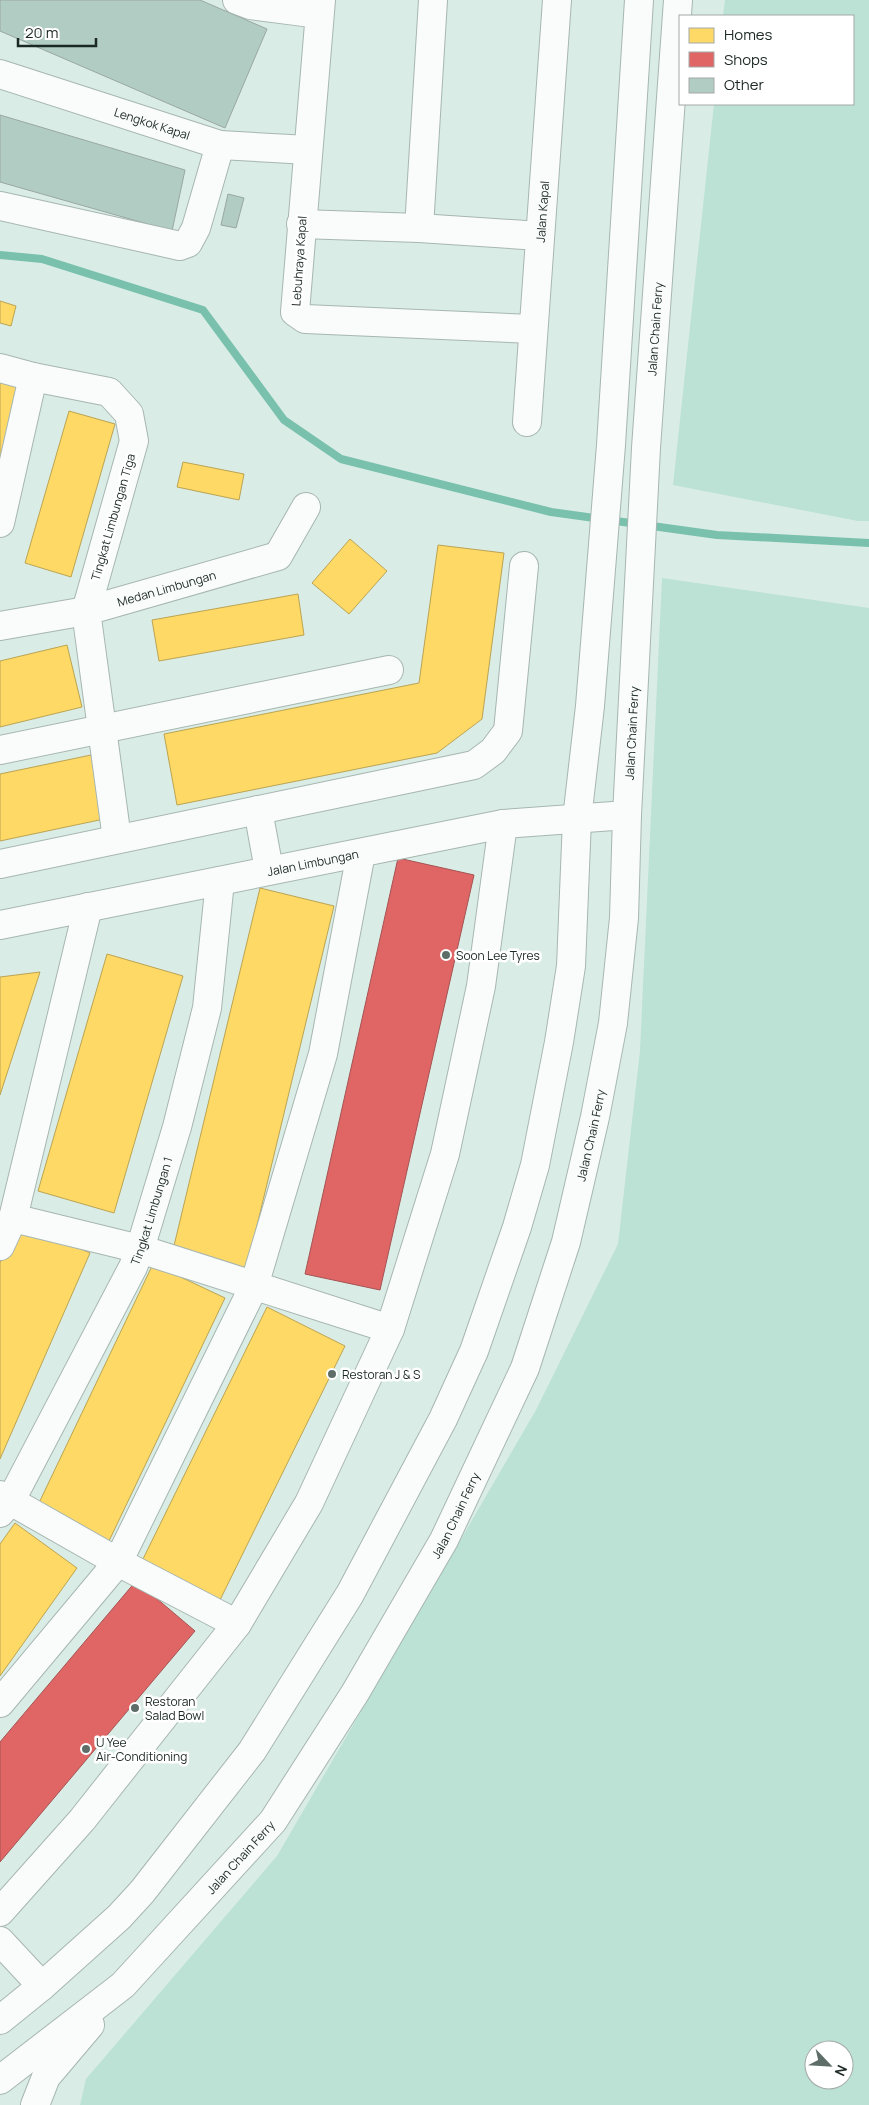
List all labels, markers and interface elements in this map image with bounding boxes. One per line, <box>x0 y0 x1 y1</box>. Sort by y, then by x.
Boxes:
scale bar <box>18 15 95 47</box>
legend <box>679 15 854 105</box>
text: 20 m <box>25 22 58 43</box>
text: Homes <box>724 24 773 45</box>
text: Shops <box>724 49 768 70</box>
text: Other <box>724 74 765 95</box>
street label: Lengkok Kapal <box>112 103 192 143</box>
street label: Jalan Kapal <box>531 180 553 243</box>
street label: Lebuhraya Kapal <box>287 215 311 307</box>
street label: Jalan Chain Ferry <box>643 281 666 376</box>
street label: Tingkat Limbungan Tiga <box>87 451 139 583</box>
street label: Medan Limbungan <box>115 566 218 610</box>
street label: Jalan Chain Ferry <box>620 685 642 780</box>
street label: Jalan Limbungan <box>266 845 360 880</box>
place label: Soon Lee Tyres <box>456 947 540 964</box>
marker: Soon Lee Tyres <box>440 949 452 961</box>
street label: Jalan Chain Ferry <box>572 1087 609 1183</box>
street label: Tingkat Limbungan 1 <box>126 1155 176 1268</box>
place label: Restoran J & S <box>342 1366 420 1383</box>
marker: Restoran J & S <box>326 1368 338 1380</box>
street label: Jalan Chain Ferry <box>427 1469 484 1561</box>
place label: Restoran Salad Bowl <box>145 1693 204 1724</box>
marker: Restoran Salad Bowl <box>129 1702 141 1714</box>
place label: U Yee Air-Conditioning <box>96 1734 187 1765</box>
marker: U Yee Air-Conditioning <box>80 1743 92 1755</box>
street label: Jalan Chain Ferry <box>202 1816 279 1897</box>
north arrow <box>804 2040 854 2090</box>
text: N <box>830 2062 852 2079</box>

